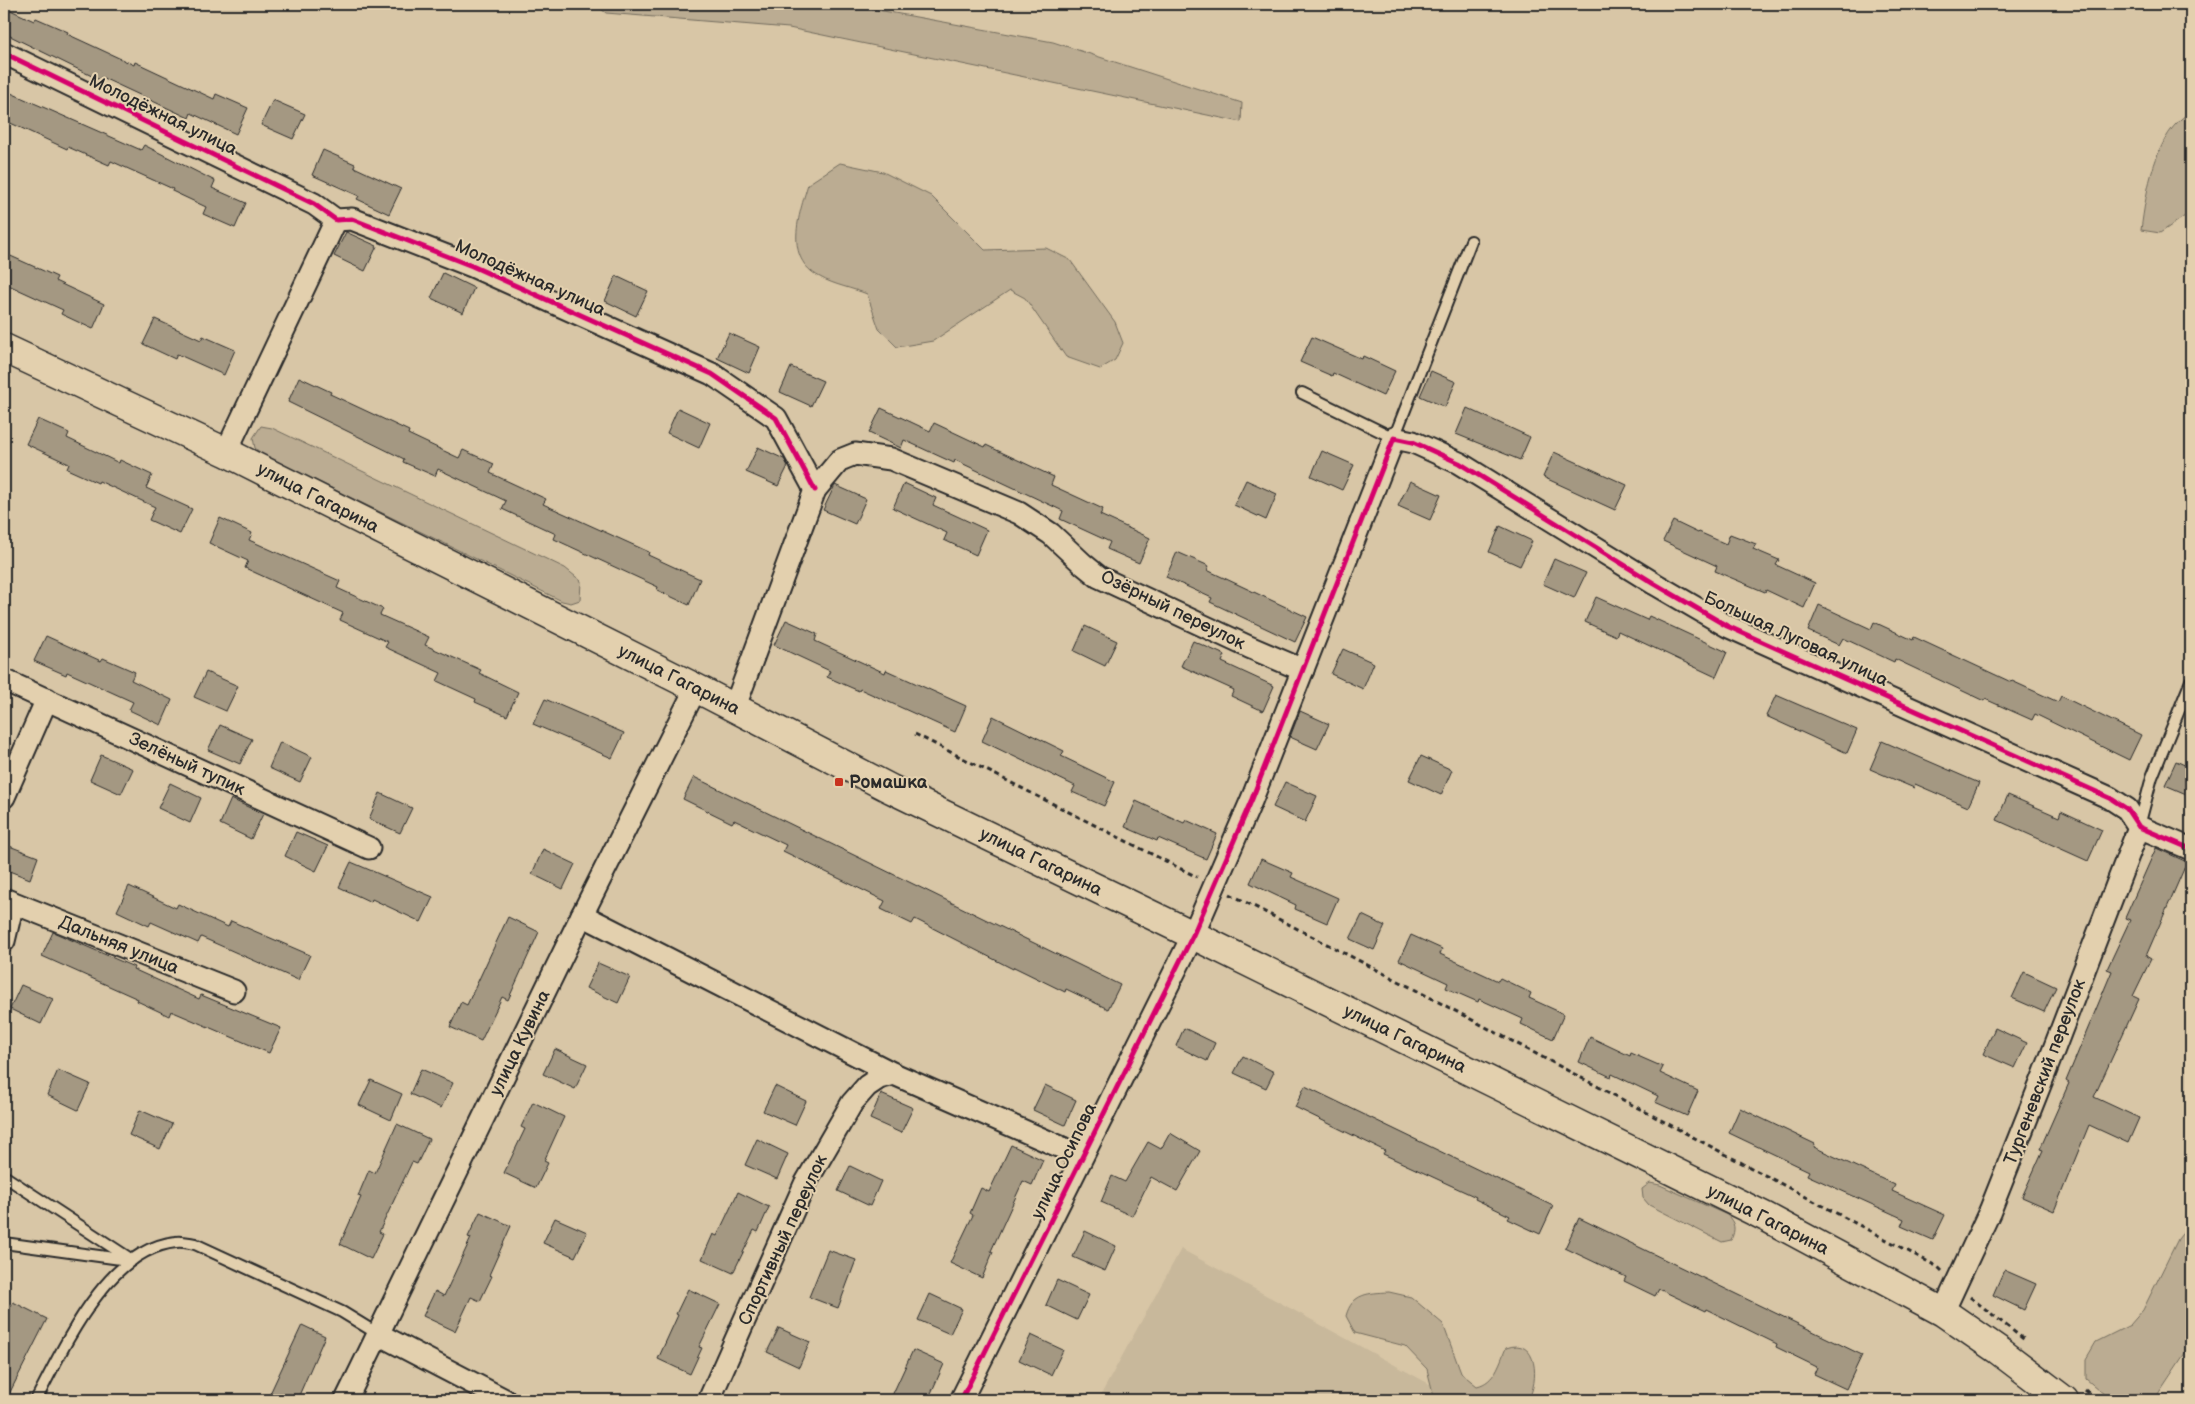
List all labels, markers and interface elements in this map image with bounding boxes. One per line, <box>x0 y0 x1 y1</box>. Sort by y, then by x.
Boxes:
street label: Молодёжная улица <box>85 70 241 160</box>
street label: Молодёжная улица <box>452 235 609 321</box>
street label: улица Гагарина <box>254 458 383 538</box>
street label: Озёрный переулок <box>1097 566 1249 654</box>
street label: Большая Луговая улица <box>1701 587 1892 691</box>
street label: улица Гагарина <box>615 640 744 720</box>
street label: Зелёный тупик <box>126 728 249 800</box>
place label: Ромашка <box>849 772 928 793</box>
marker: Ромашка <box>833 776 845 788</box>
street label: улица Гагарина <box>976 823 1106 901</box>
street label: Дальняя улица <box>56 911 182 979</box>
street label: Тургеневский переулок <box>2000 976 2090 1168</box>
street label: улица Кувина <box>485 986 555 1099</box>
street label: улица Гагарина <box>1340 1000 1470 1078</box>
street label: улица Осипова <box>1027 1099 1101 1222</box>
street label: Спортивный переулок <box>734 1151 832 1329</box>
street label: улица Гагарина <box>1704 1180 1833 1260</box>

